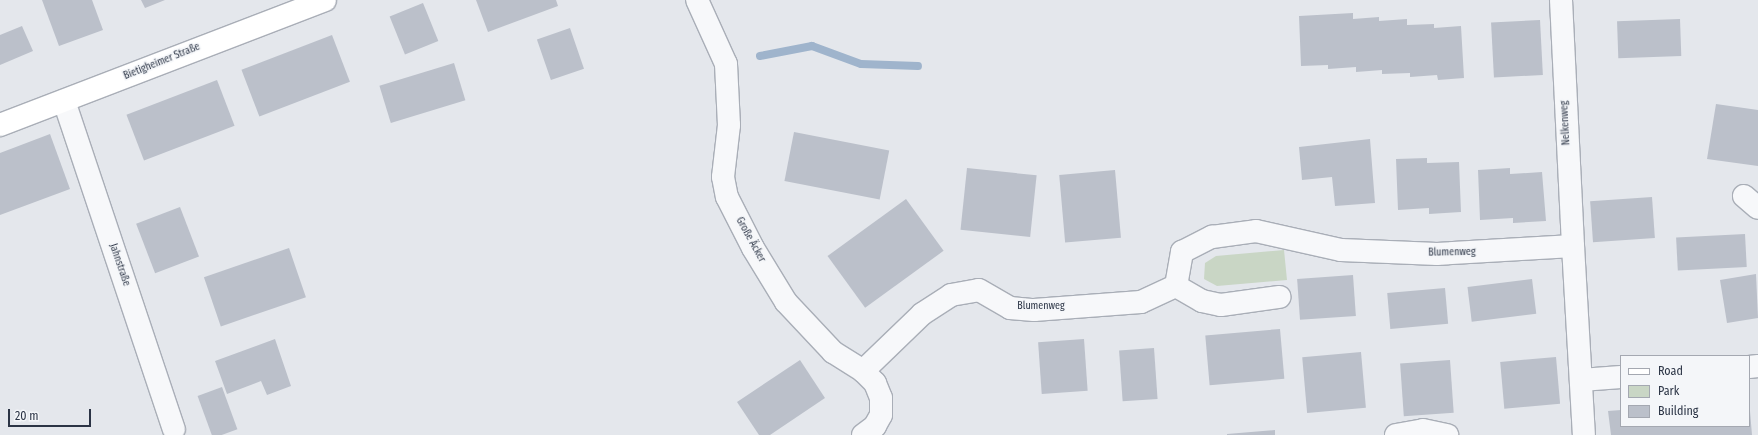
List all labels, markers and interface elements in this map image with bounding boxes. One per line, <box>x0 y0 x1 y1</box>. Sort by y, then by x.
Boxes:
street label: Bietigheimer Straße <box>122 41 202 83</box>
street label: Nelkenweg <box>1559 100 1573 146</box>
street label: Große Äcker <box>733 215 767 265</box>
street label: Jahnstraße <box>106 242 132 288</box>
street label: Blumenweg <box>1428 247 1476 259</box>
street label: Blumenweg <box>1017 301 1065 313</box>
legend <box>1620 355 1750 427</box>
text: Road <box>1658 364 1683 378</box>
text: Park <box>1658 384 1679 398</box>
scale bar <box>10 401 93 427</box>
text: Building <box>1658 404 1698 418</box>
text: 20 m <box>15 409 39 423</box>

